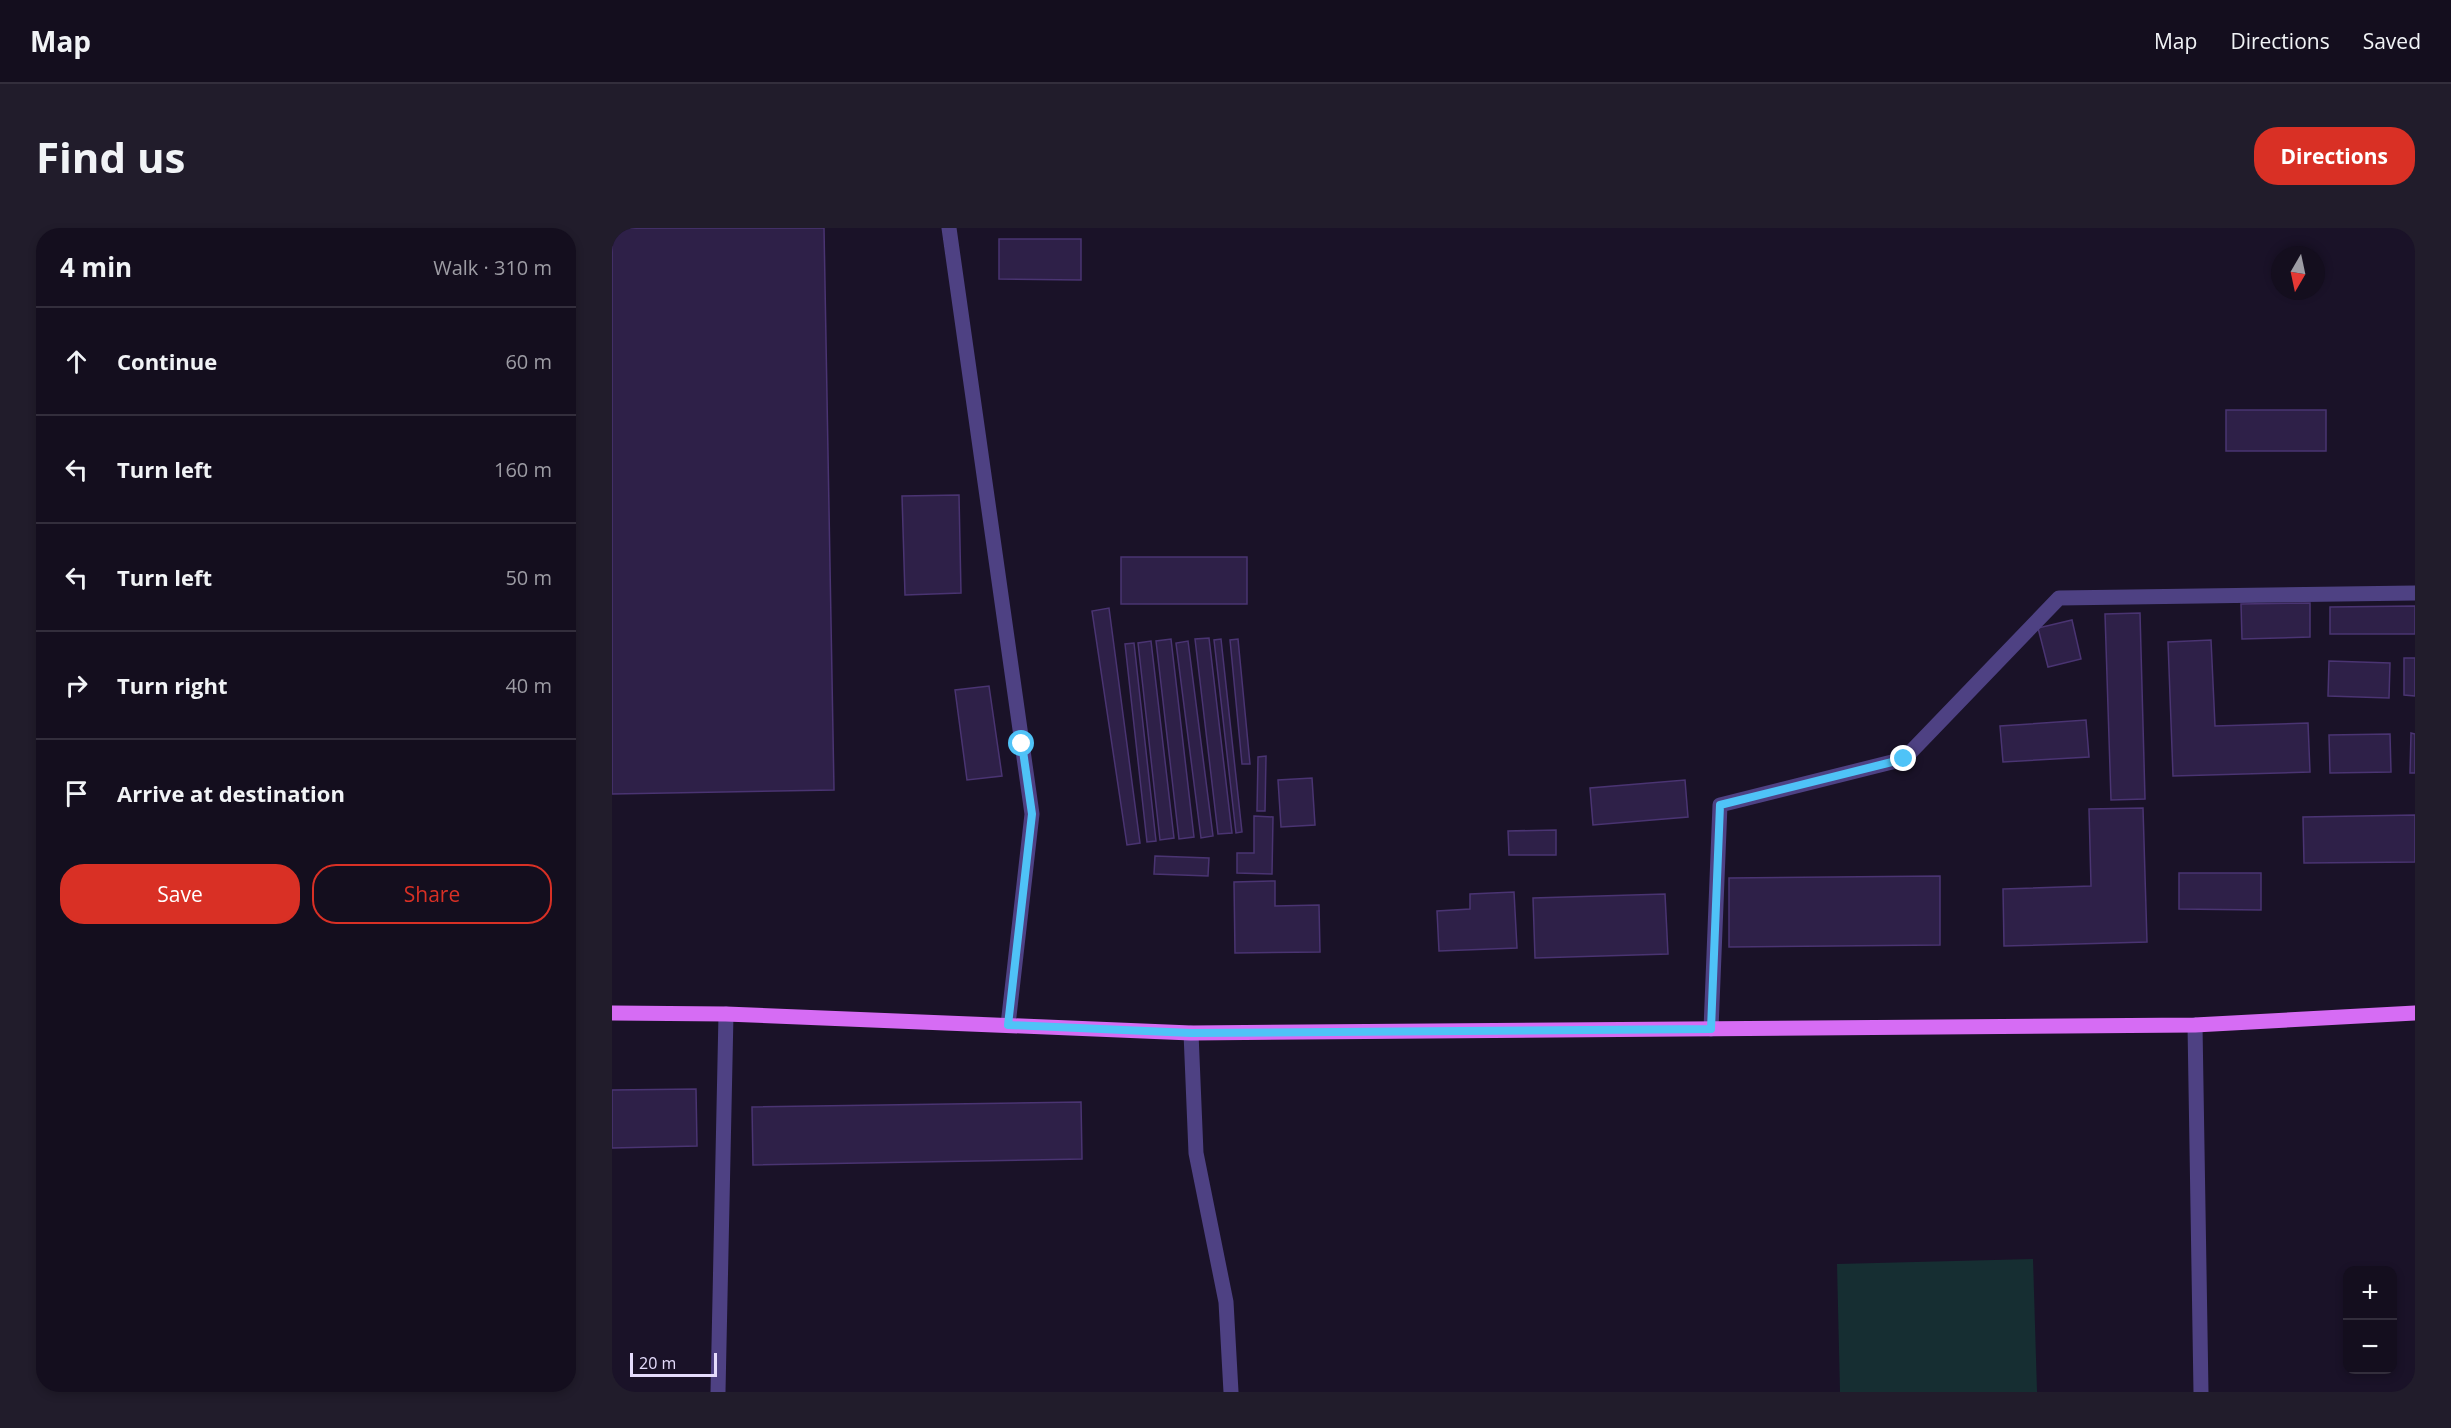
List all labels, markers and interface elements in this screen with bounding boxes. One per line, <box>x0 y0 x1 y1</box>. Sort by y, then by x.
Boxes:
text: Map <box>30 22 91 60</box>
text: Map <box>2154 27 2197 55</box>
text: Directions <box>2230 27 2330 55</box>
text: Saved <box>2363 27 2421 55</box>
button: Directions <box>2254 127 2415 185</box>
text: Find us <box>36 128 185 185</box>
north arrow <box>2271 246 2325 300</box>
text: 4 min <box>60 249 132 285</box>
text: Walk · 310 m <box>433 254 552 281</box>
icon: ahead <box>60 345 93 378</box>
text: Continue <box>117 346 217 376</box>
text: 60 m <box>505 348 552 375</box>
icon: left <box>60 453 93 486</box>
text: Turn left <box>117 454 212 484</box>
text: 160 m <box>494 456 552 483</box>
icon: left <box>60 561 93 594</box>
text: Turn left <box>117 562 212 592</box>
text: 50 m <box>505 564 552 591</box>
icon: right <box>60 669 93 702</box>
text: Turn right <box>117 670 228 700</box>
text: 40 m <box>505 672 552 699</box>
route start <box>1008 730 1034 756</box>
route end <box>1890 745 1916 771</box>
icon: arrive <box>60 777 93 810</box>
text: Arrive at destination <box>117 778 345 808</box>
button: Save <box>60 864 300 924</box>
button: Share <box>312 864 552 924</box>
map controls <box>2343 1266 2397 1374</box>
button: + <box>2343 1266 2397 1320</box>
button: − <box>2343 1320 2397 1374</box>
scale bar <box>630 1350 717 1378</box>
text: 20 m <box>639 1352 676 1374</box>

